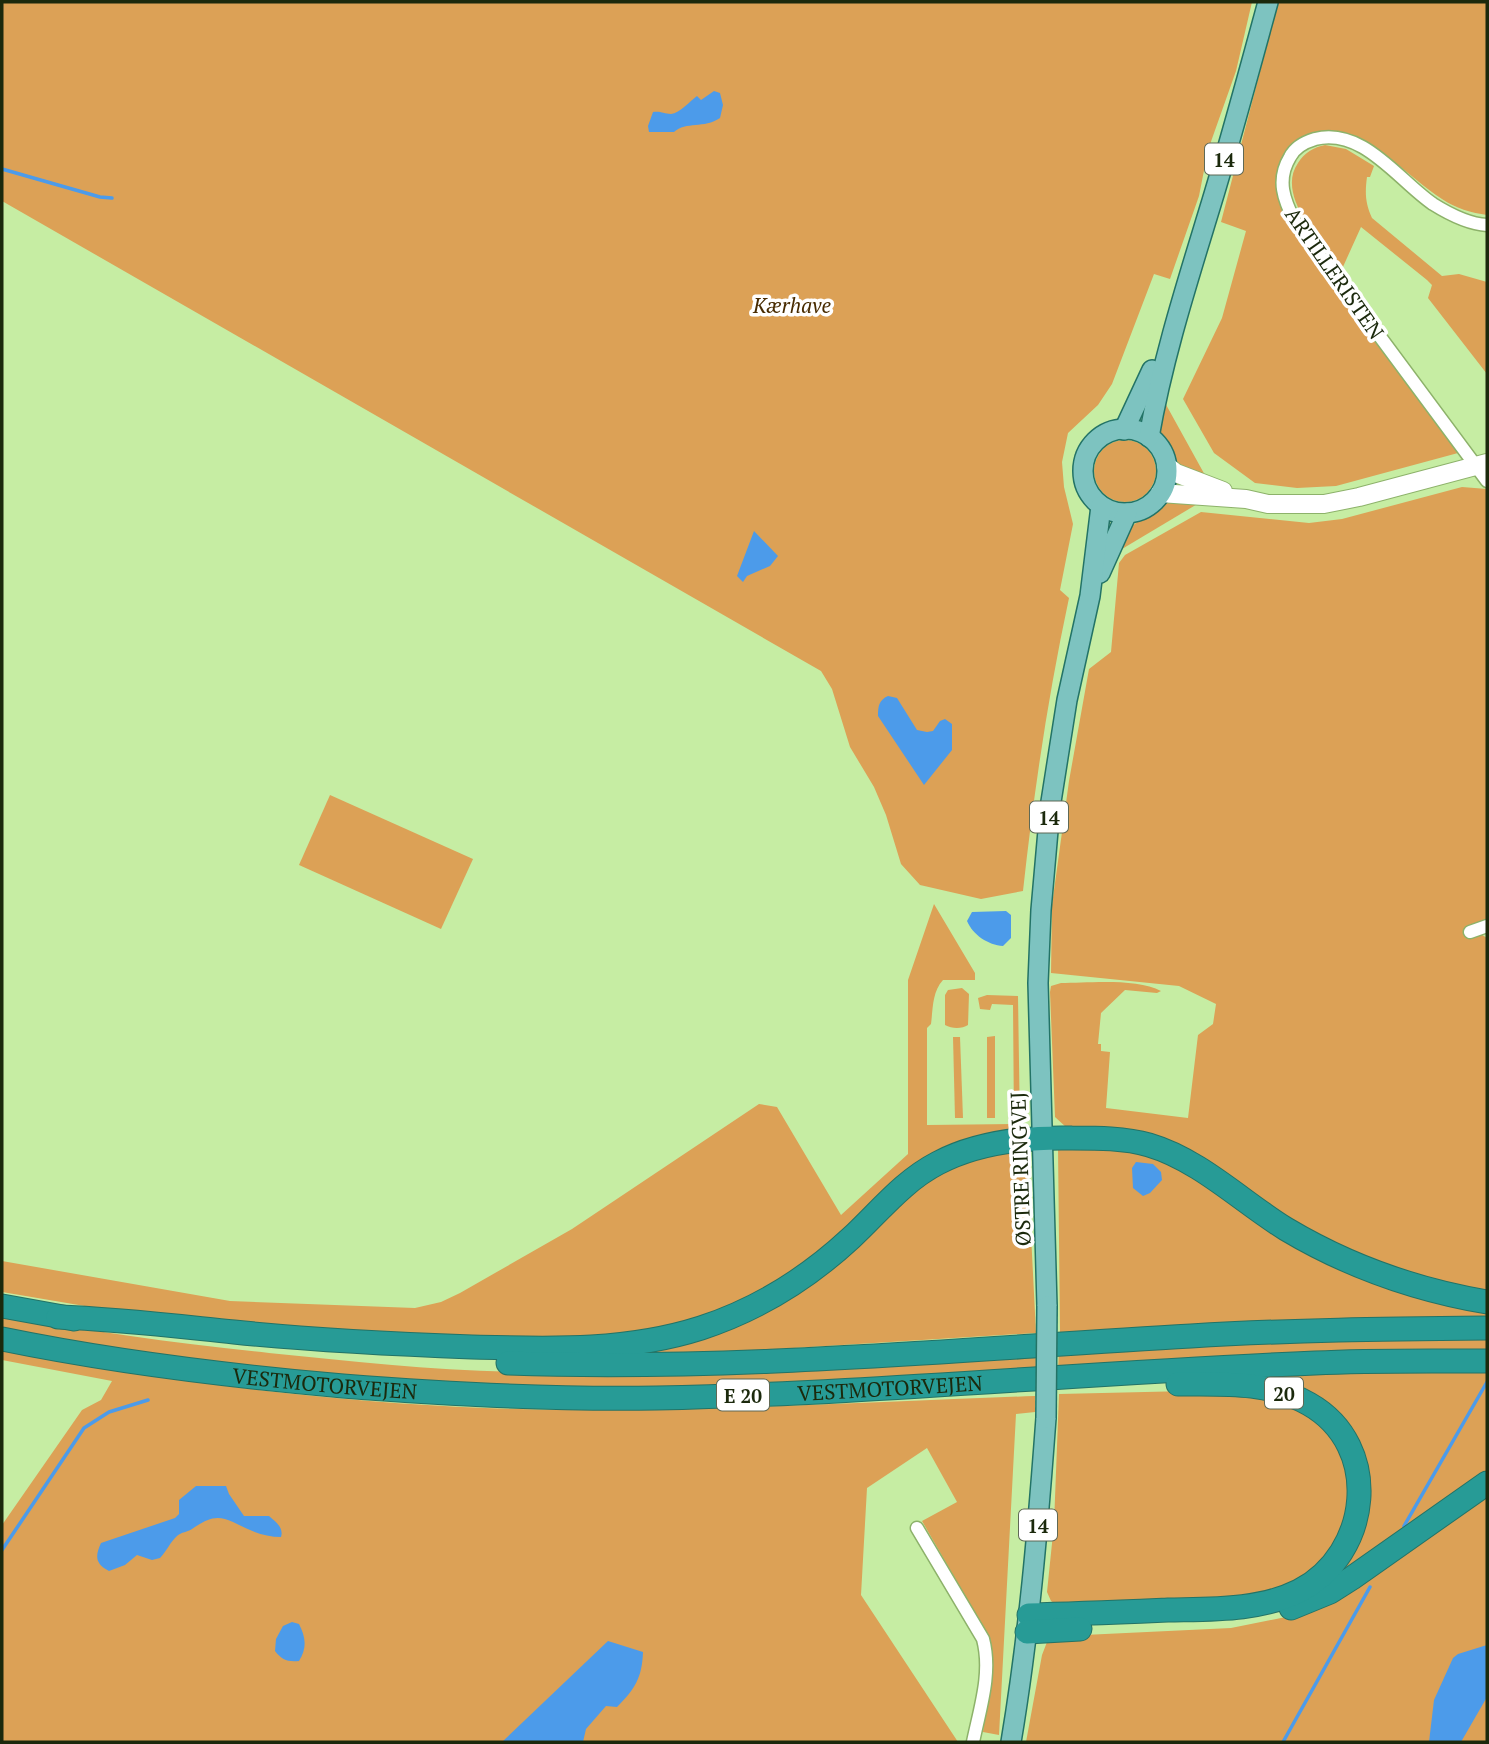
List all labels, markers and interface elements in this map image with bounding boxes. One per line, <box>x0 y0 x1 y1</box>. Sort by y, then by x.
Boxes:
road number: 14 <box>1205 144 1243 174</box>
street label: ARTILLERISTEN <box>1279 201 1391 345</box>
park label: Kærhave <box>752 291 831 319</box>
road number: 14 <box>1030 802 1068 832</box>
street label: ØSTRE RINGVEJ <box>1003 1091 1037 1247</box>
street label: VESTMOTORVEJEN <box>231 1361 418 1405</box>
street label: VESTMOTORVEJEN <box>797 1368 983 1407</box>
road number: 20 <box>1265 1378 1303 1408</box>
road number: E 20 <box>717 1380 769 1410</box>
road number: 14 <box>1019 1510 1057 1540</box>

